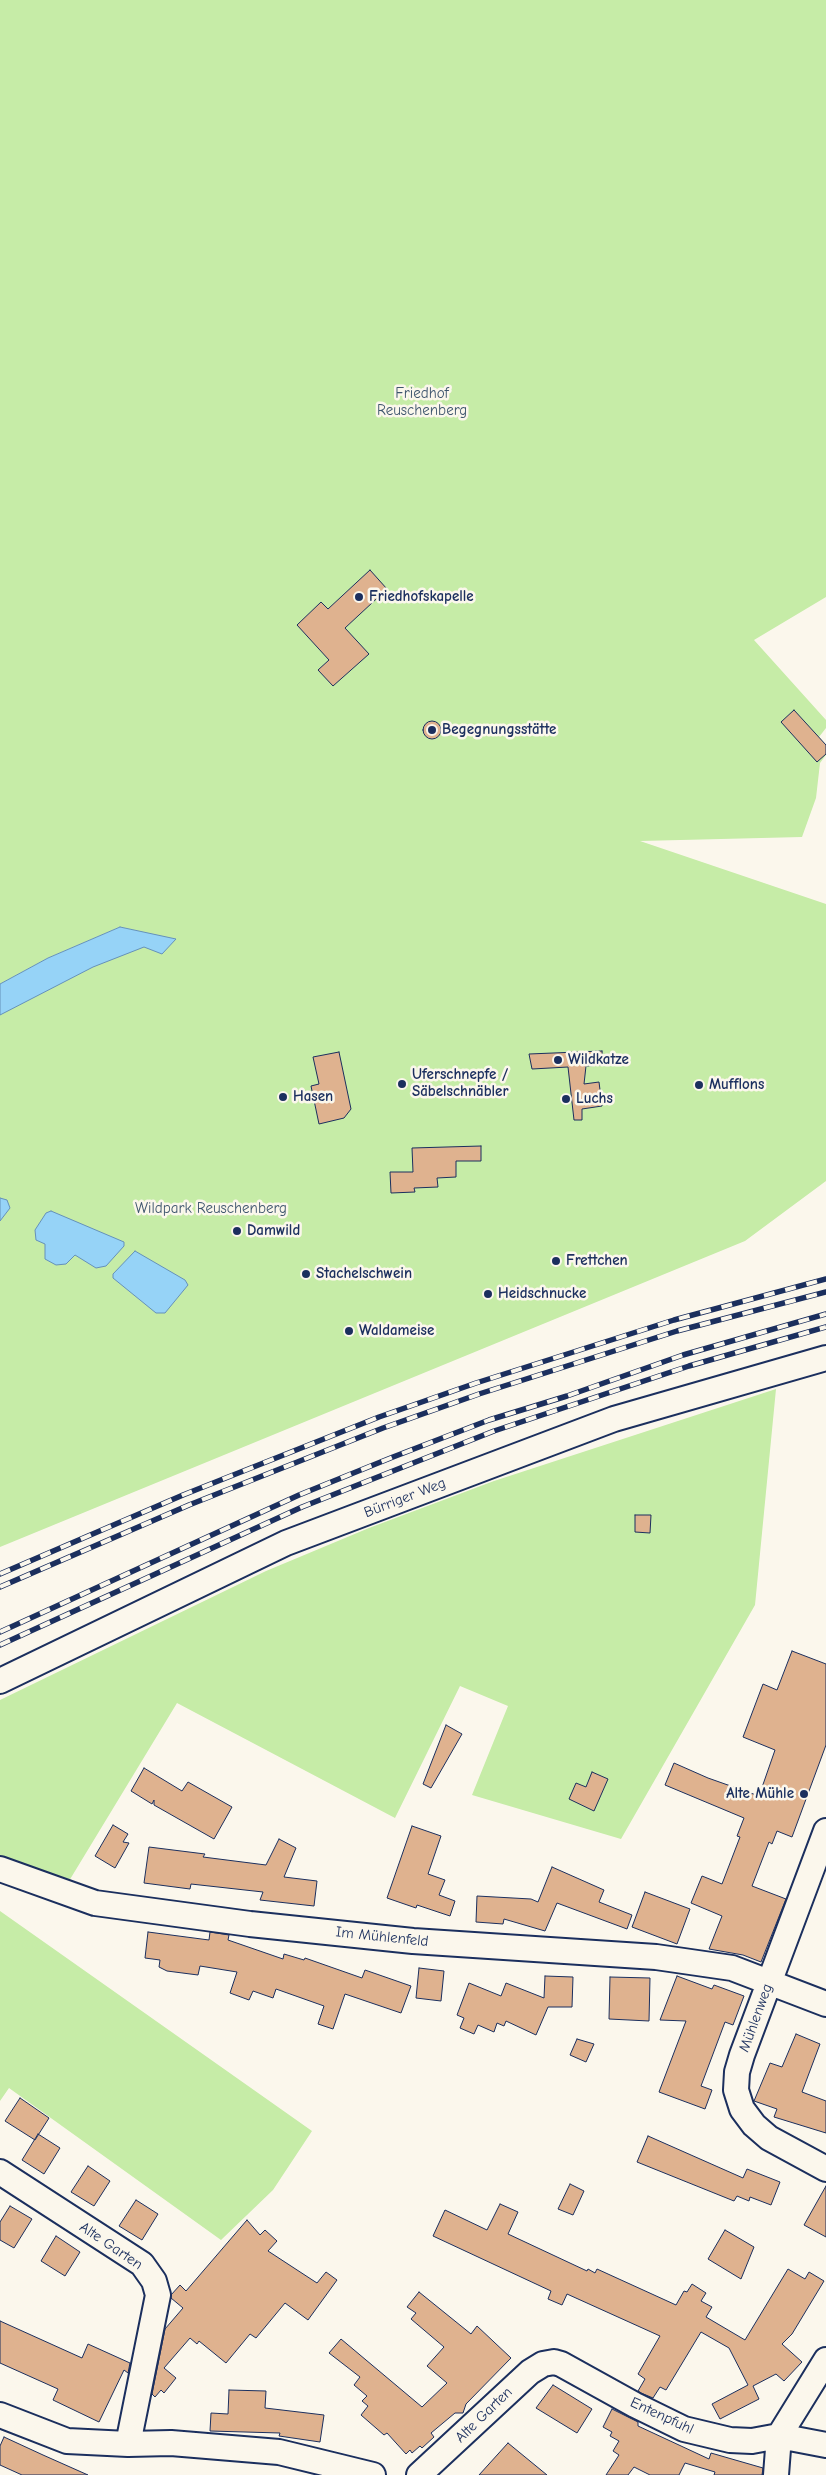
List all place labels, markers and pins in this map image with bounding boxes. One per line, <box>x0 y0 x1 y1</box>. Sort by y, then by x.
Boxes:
place label: Friedhofskapelle <box>369 588 474 606</box>
marker: Friedhofskapelle <box>353 591 365 603</box>
place label: Begegnungsstätte <box>442 721 556 739</box>
marker: Begegnungsstätte <box>426 724 438 736</box>
place label: Wildkatze <box>568 1051 629 1069</box>
marker: Wildkatze <box>552 1054 564 1066</box>
place label: Uferschnepfe / Säbelschnäbler <box>412 1066 509 1101</box>
place label: Mufflons <box>709 1076 764 1094</box>
marker: Uferschnepfe / Säbelschnäbler <box>396 1078 408 1090</box>
marker: Mufflons <box>693 1079 705 1091</box>
place label: Hasen <box>293 1088 333 1106</box>
place label: Luchs <box>576 1090 613 1108</box>
marker: Hasen <box>277 1091 289 1103</box>
marker: Luchs <box>560 1093 572 1105</box>
place label: Damwild <box>247 1222 300 1240</box>
marker: Damwild <box>231 1225 243 1237</box>
place label: Frettchen <box>566 1252 628 1270</box>
marker: Frettchen <box>550 1255 562 1267</box>
place label: Stachelschwein <box>316 1265 412 1283</box>
marker: Stachelschwein <box>300 1268 312 1280</box>
place label: Heidschnucke <box>498 1285 586 1303</box>
marker: Heidschnucke <box>482 1288 494 1300</box>
place label: Waldameise <box>359 1322 434 1340</box>
marker: Waldameise <box>343 1325 355 1337</box>
place label: Alte Mühle <box>726 1785 794 1803</box>
marker: Alte Mühle <box>798 1788 810 1800</box>

